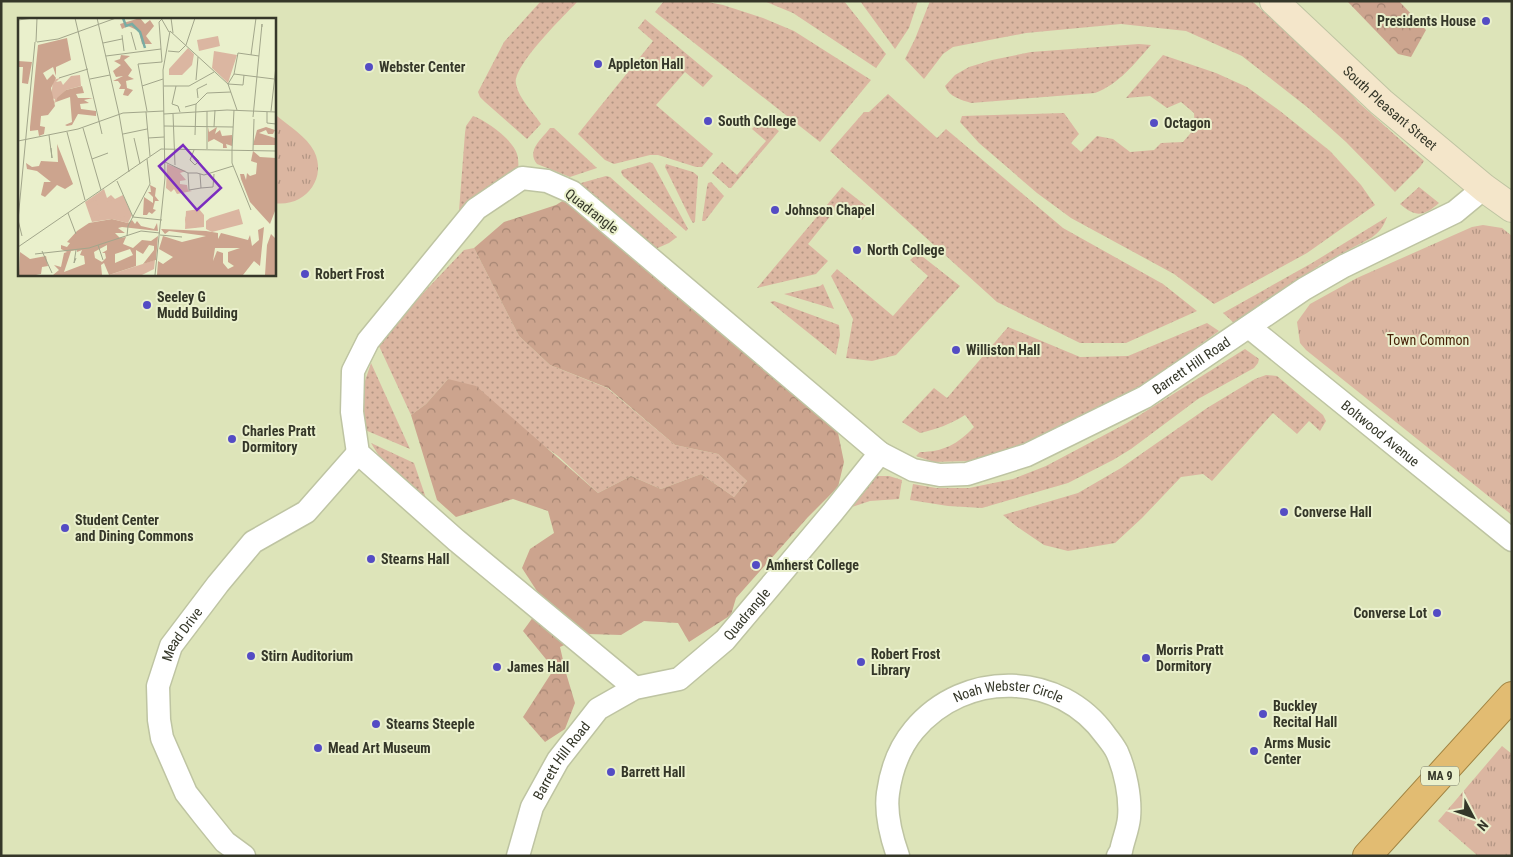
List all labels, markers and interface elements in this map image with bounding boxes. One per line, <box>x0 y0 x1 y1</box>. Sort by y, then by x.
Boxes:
place label: Presidents House <box>1377 13 1476 29</box>
marker: Presidents House <box>1480 15 1492 27</box>
inset map <box>18 18 275 275</box>
place label: Appleton Hall <box>608 56 684 72</box>
marker: Appleton Hall <box>592 58 604 70</box>
place label: Webster Center <box>379 59 466 75</box>
marker: Webster Center <box>363 61 375 73</box>
street label: South Pleasant Street <box>1340 63 1440 153</box>
place label: South College <box>718 113 797 129</box>
marker: South College <box>702 115 714 127</box>
place label: Octagon <box>1164 115 1211 131</box>
marker: Octagon <box>1148 117 1160 129</box>
street label: Quadrangle <box>562 185 622 237</box>
place label: Johnson Chapel <box>785 202 875 218</box>
marker: Johnson Chapel <box>769 204 781 216</box>
place label: North College <box>867 242 945 258</box>
marker: North College <box>851 244 863 256</box>
place label: Robert Frost <box>315 266 384 282</box>
marker: Robert Frost <box>299 268 311 280</box>
place label: Seeley G Mudd Building <box>157 289 238 321</box>
marker: Seeley G Mudd Building <box>141 299 153 311</box>
park label: Town Common <box>1387 332 1469 348</box>
street label: Barrett Hill Road <box>1149 333 1233 398</box>
place label: Williston Hall <box>966 342 1040 358</box>
marker: Williston Hall <box>950 344 962 356</box>
street label: Boltwood Avenue <box>1338 397 1423 470</box>
place label: Charles Pratt Dormitory <box>242 423 315 455</box>
marker: Charles Pratt Dormitory <box>226 433 238 445</box>
place label: Converse Hall <box>1294 504 1372 520</box>
marker: Converse Hall <box>1278 506 1290 518</box>
place label: Student Center and Dining Commons <box>75 512 194 544</box>
marker: Student Center and Dining Commons <box>59 522 71 534</box>
place label: Stearns Hall <box>381 551 450 567</box>
marker: Stearns Hall <box>365 553 377 565</box>
place label: Amherst College <box>766 557 859 573</box>
marker: Amherst College <box>750 559 762 571</box>
street label: Quadrangle <box>720 585 773 643</box>
street label: Mead Drive <box>159 604 206 663</box>
place label: Converse Lot <box>1353 605 1427 621</box>
marker: Converse Lot <box>1431 607 1443 619</box>
place label: Morris Pratt Dormitory <box>1156 642 1224 674</box>
place label: Robert Frost Library <box>871 646 940 678</box>
place label: Stirn Auditorium <box>261 648 353 664</box>
marker: Stirn Auditorium <box>245 650 257 662</box>
marker: Morris Pratt Dormitory <box>1140 652 1152 664</box>
marker: Robert Frost Library <box>855 656 867 668</box>
place label: James Hall <box>507 659 569 675</box>
marker: James Hall <box>491 661 503 673</box>
street label: Noah Webster Circle <box>951 678 1066 706</box>
place label: Buckley Recital Hall <box>1273 698 1337 730</box>
marker: Buckley Recital Hall <box>1257 708 1269 720</box>
place label: Stearns Steeple <box>386 716 475 732</box>
marker: Stearns Steeple <box>370 718 382 730</box>
street label: Barrett Hill Road <box>530 718 593 802</box>
place label: Arms Music Center <box>1264 735 1331 767</box>
place label: Mead Art Museum <box>328 740 431 756</box>
marker: Mead Art Museum <box>312 742 324 754</box>
marker: Arms Music Center <box>1248 745 1260 757</box>
place label: Barrett Hall <box>621 764 685 780</box>
marker: Barrett Hall <box>605 766 617 778</box>
road number: MA 9 <box>1421 766 1459 786</box>
north arrow <box>1448 792 1498 842</box>
text: N <box>1474 817 1492 834</box>

